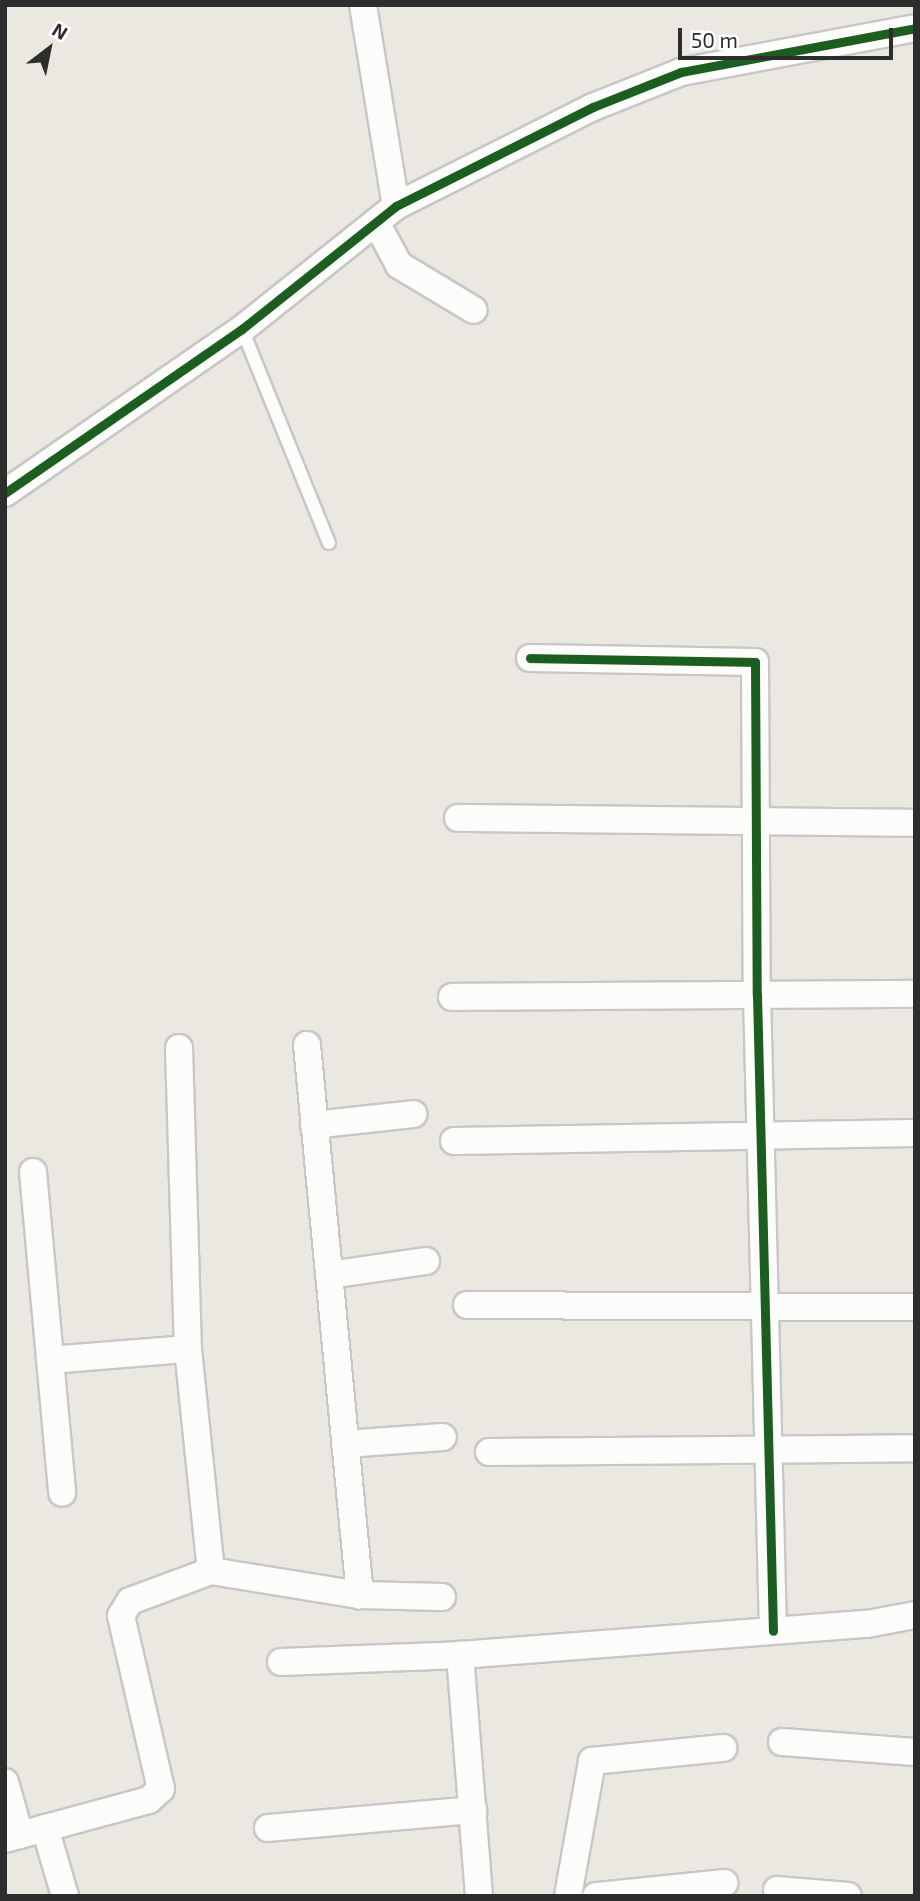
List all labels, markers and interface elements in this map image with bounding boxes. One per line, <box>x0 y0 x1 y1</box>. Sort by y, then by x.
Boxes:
north arrow <box>14 14 84 84</box>
scale bar <box>682 14 897 58</box>
text: N <box>48 17 72 44</box>
text: 50 m <box>691 27 738 52</box>

